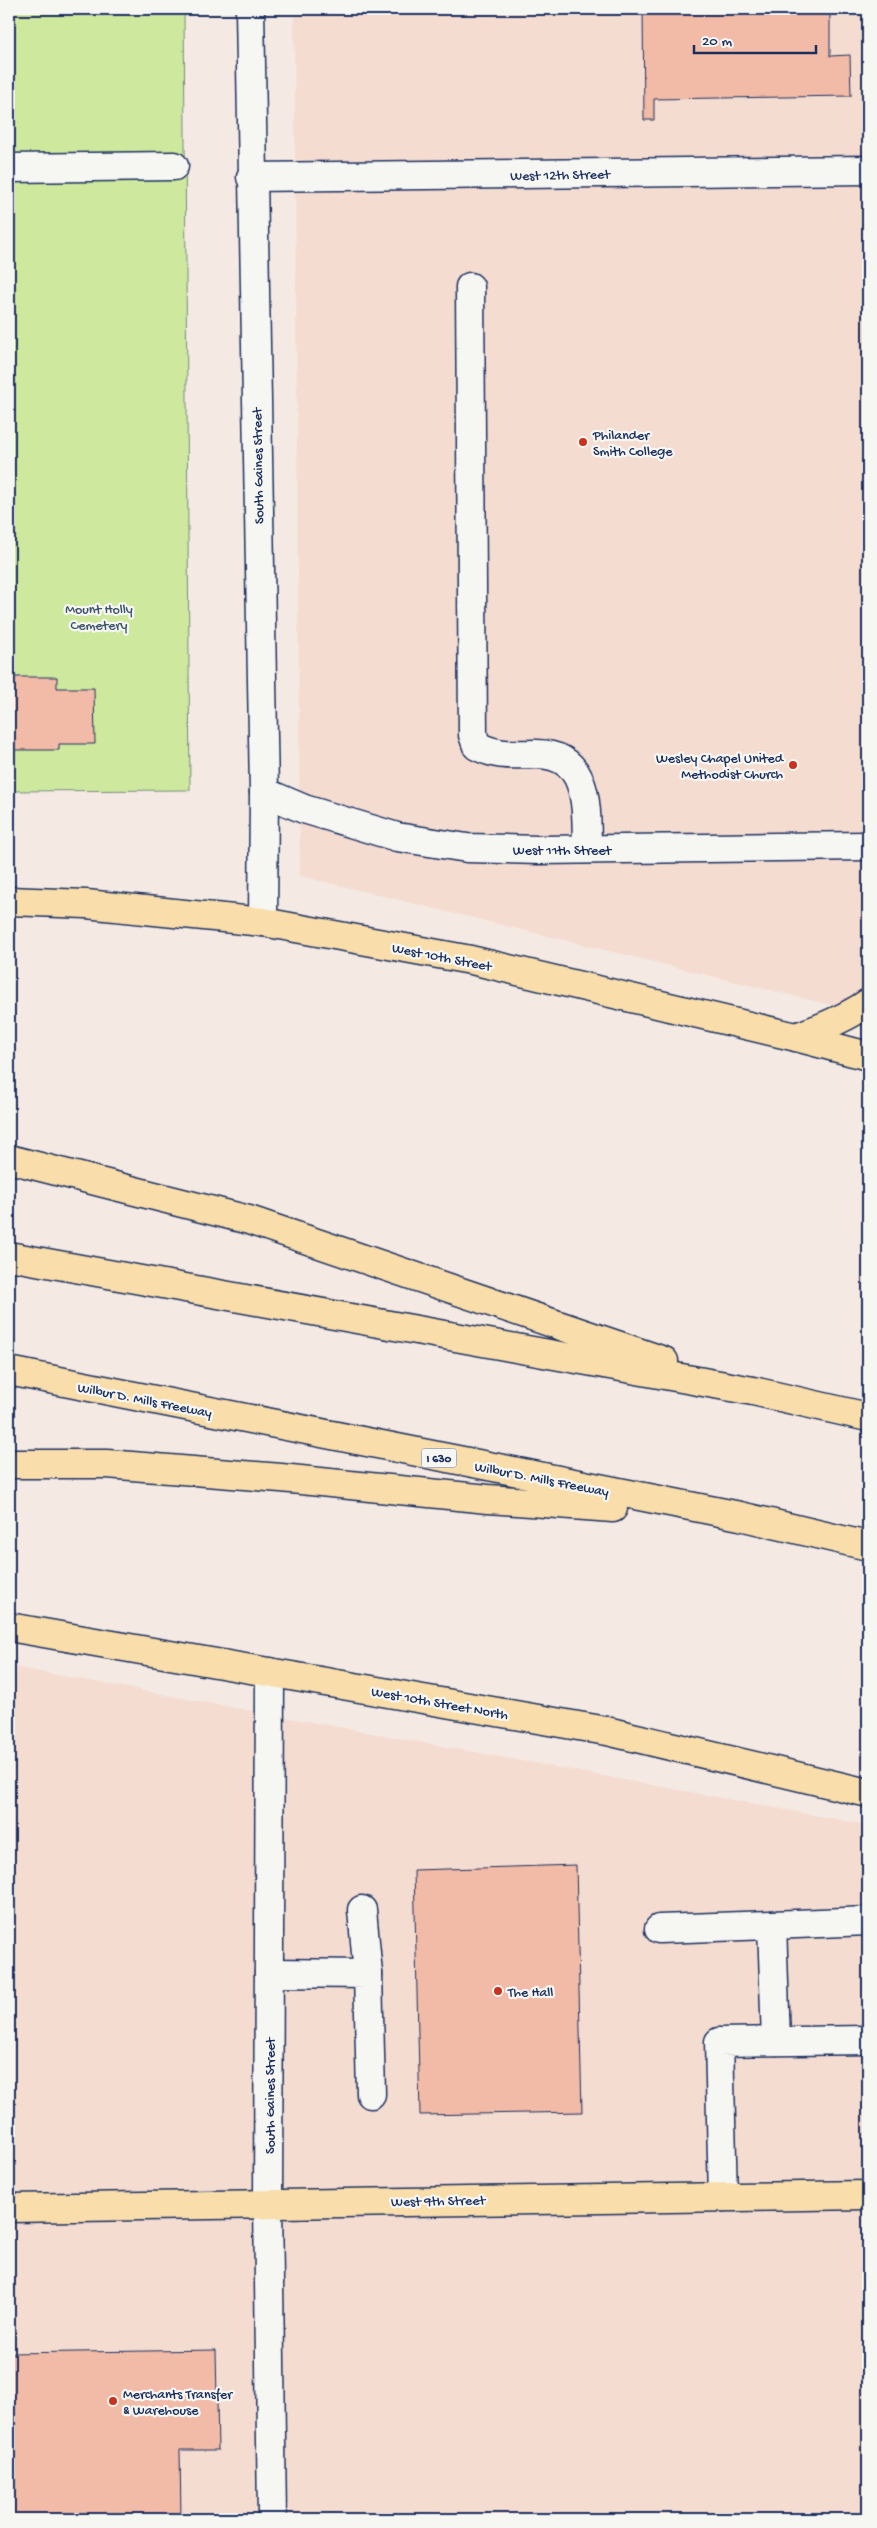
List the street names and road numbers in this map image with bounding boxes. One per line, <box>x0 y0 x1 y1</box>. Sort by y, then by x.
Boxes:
street label: West 12th Street <box>510 167 611 186</box>
street label: South Gaines Street <box>250 406 269 524</box>
street label: West 11th Street <box>513 843 613 860</box>
street label: West 10th Street <box>390 940 494 977</box>
street label: Wilbur D. Mills Freeway <box>76 1380 213 1423</box>
road number: I 630 <box>422 1449 456 1468</box>
street label: Wilbur D. Mills Freeway <box>473 1459 610 1502</box>
street label: West 10th Street North <box>370 1684 510 1725</box>
street label: South Gaines Street <box>263 2037 280 2154</box>
street label: West 9th Street <box>391 2193 487 2212</box>

